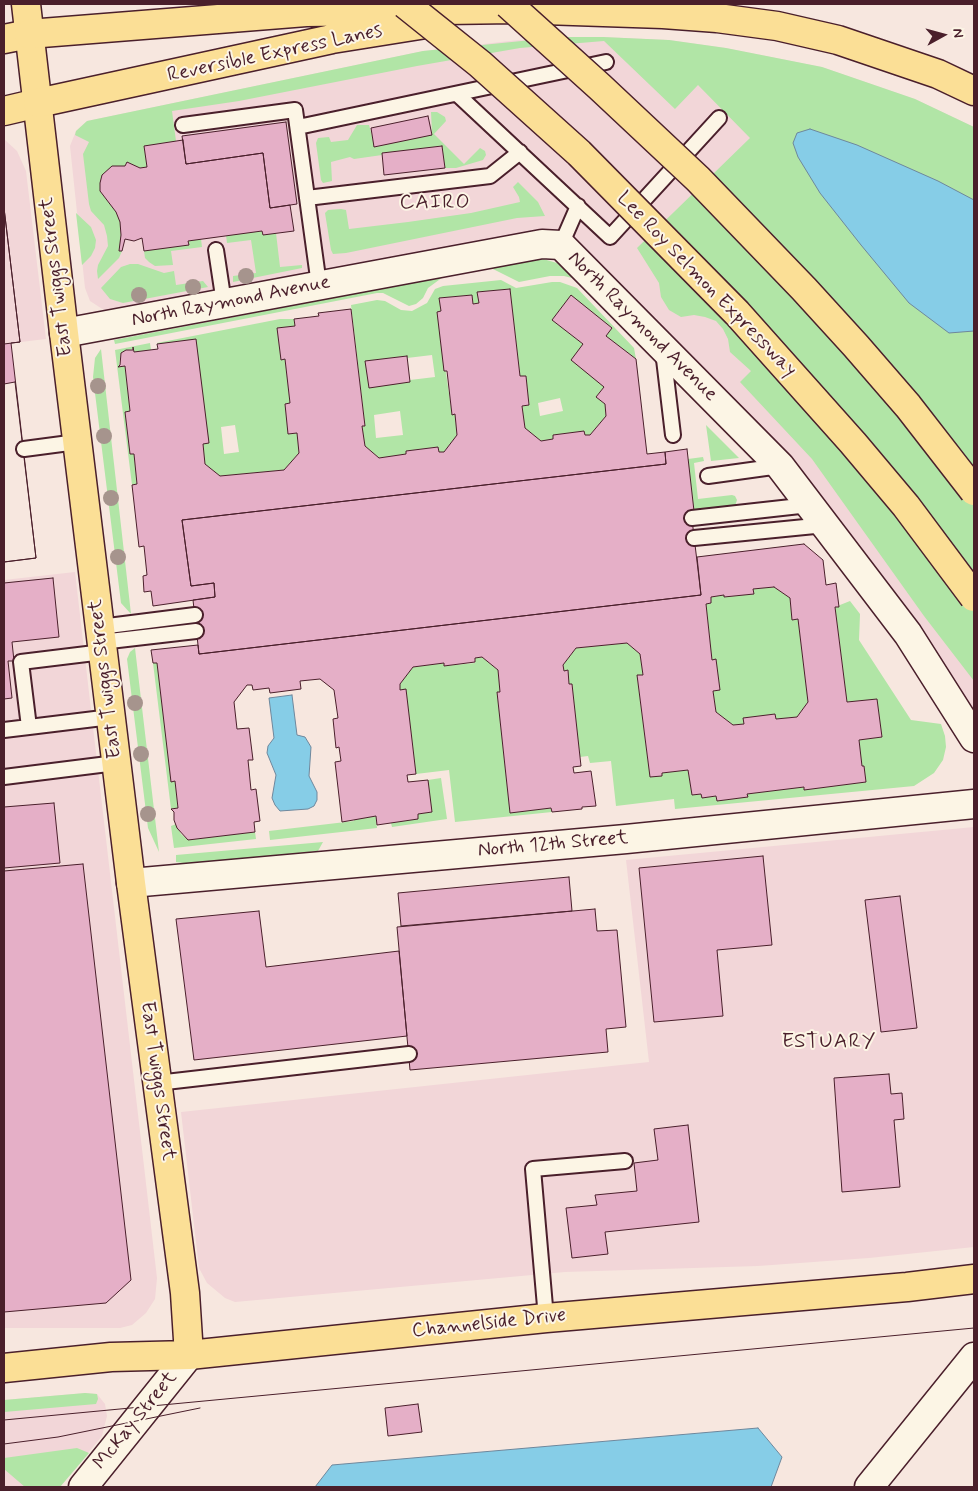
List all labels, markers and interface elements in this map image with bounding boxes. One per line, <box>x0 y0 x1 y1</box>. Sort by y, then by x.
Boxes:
north arrow <box>918 10 968 60</box>
street label: Reversible Express Lanes <box>166 20 384 88</box>
text: N <box>948 27 967 39</box>
street label: Lee Roy Selmon Expressway <box>611 187 801 383</box>
district label: CAIRO <box>399 191 471 217</box>
street label: East Twiggs Street <box>35 196 79 358</box>
street label: North Raymond Avenue <box>562 247 722 407</box>
street label: North Raymond Avenue <box>130 271 332 333</box>
street label: East Twiggs Street <box>84 598 128 760</box>
street label: North 12th Street <box>477 826 629 864</box>
street label: East Twiggs Street <box>134 1000 180 1162</box>
district label: ESTUARY <box>779 1030 879 1056</box>
street label: Channelside Drive <box>411 1304 567 1344</box>
street label: McKay Street <box>89 1367 183 1475</box>

